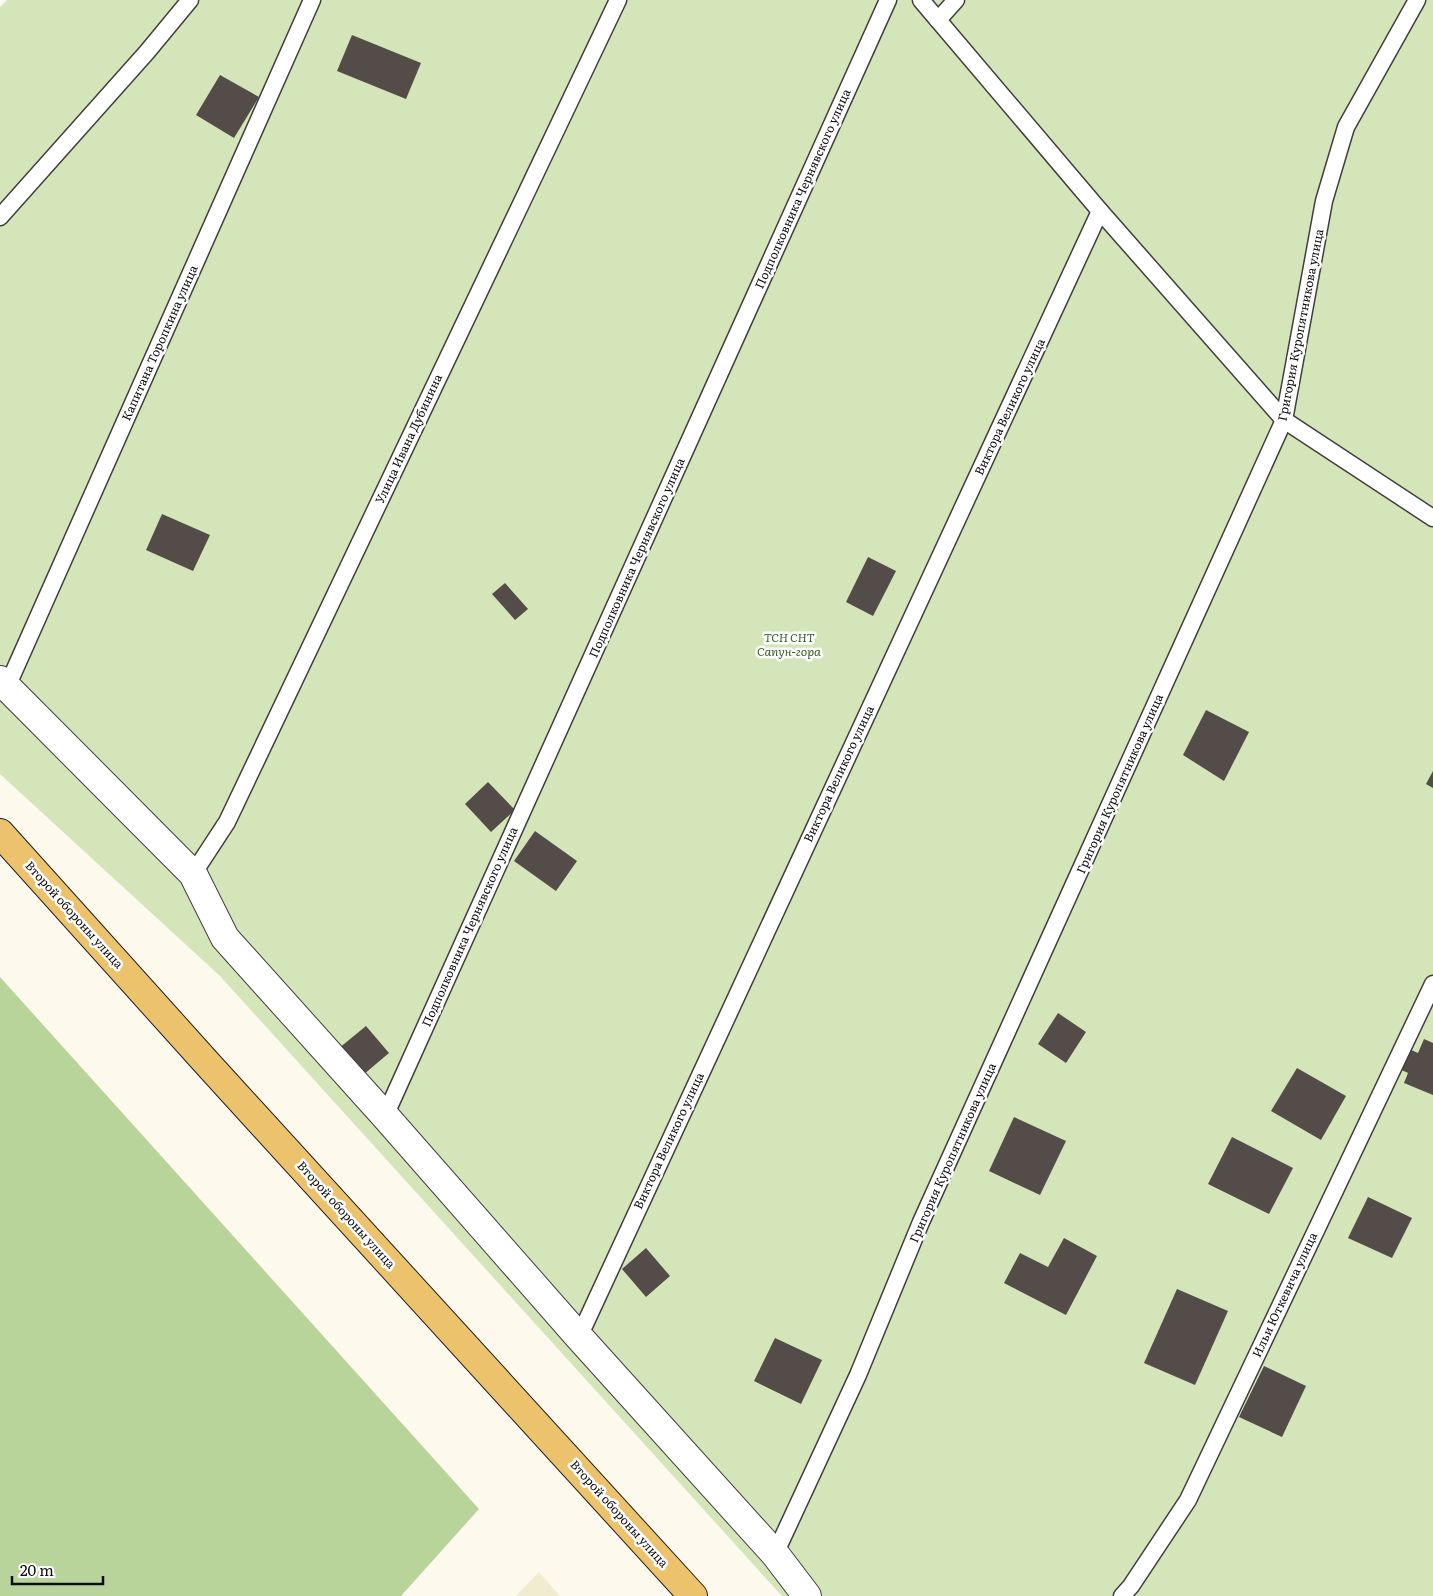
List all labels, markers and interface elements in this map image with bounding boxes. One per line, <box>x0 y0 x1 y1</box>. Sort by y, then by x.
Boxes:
street label: Подполковника Чернявского улица <box>750 85 855 291</box>
street label: Григория Куропятникова улица <box>1273 227 1328 422</box>
street label: Капитана Торопкина улица <box>117 261 202 423</box>
street label: Виктора Великого улица <box>969 335 1049 478</box>
street label: Улица Ивана Дубинина <box>370 370 446 506</box>
street label: Подполковника Чернявского улица <box>584 454 689 660</box>
park label: ТСН СНТ Сапун-гора <box>757 628 821 660</box>
street label: Григория Куропятникова улица <box>1071 690 1167 876</box>
street label: Виктора Великого улица <box>798 702 878 845</box>
street label: Подполковника Чернявского улица <box>417 823 522 1029</box>
street label: Второй обороны улица <box>21 857 128 972</box>
street label: Григория Куропятникова улица <box>904 1059 1000 1245</box>
street label: Виктора Великого улица <box>628 1069 708 1212</box>
street label: Второй обороны улица <box>293 1157 400 1272</box>
street label: Ильи Юткевича улица <box>1247 1229 1321 1360</box>
street label: Второй обороны улица <box>566 1456 673 1571</box>
scale bar <box>12 1554 104 1586</box>
text: 20 m <box>20 1558 54 1581</box>

